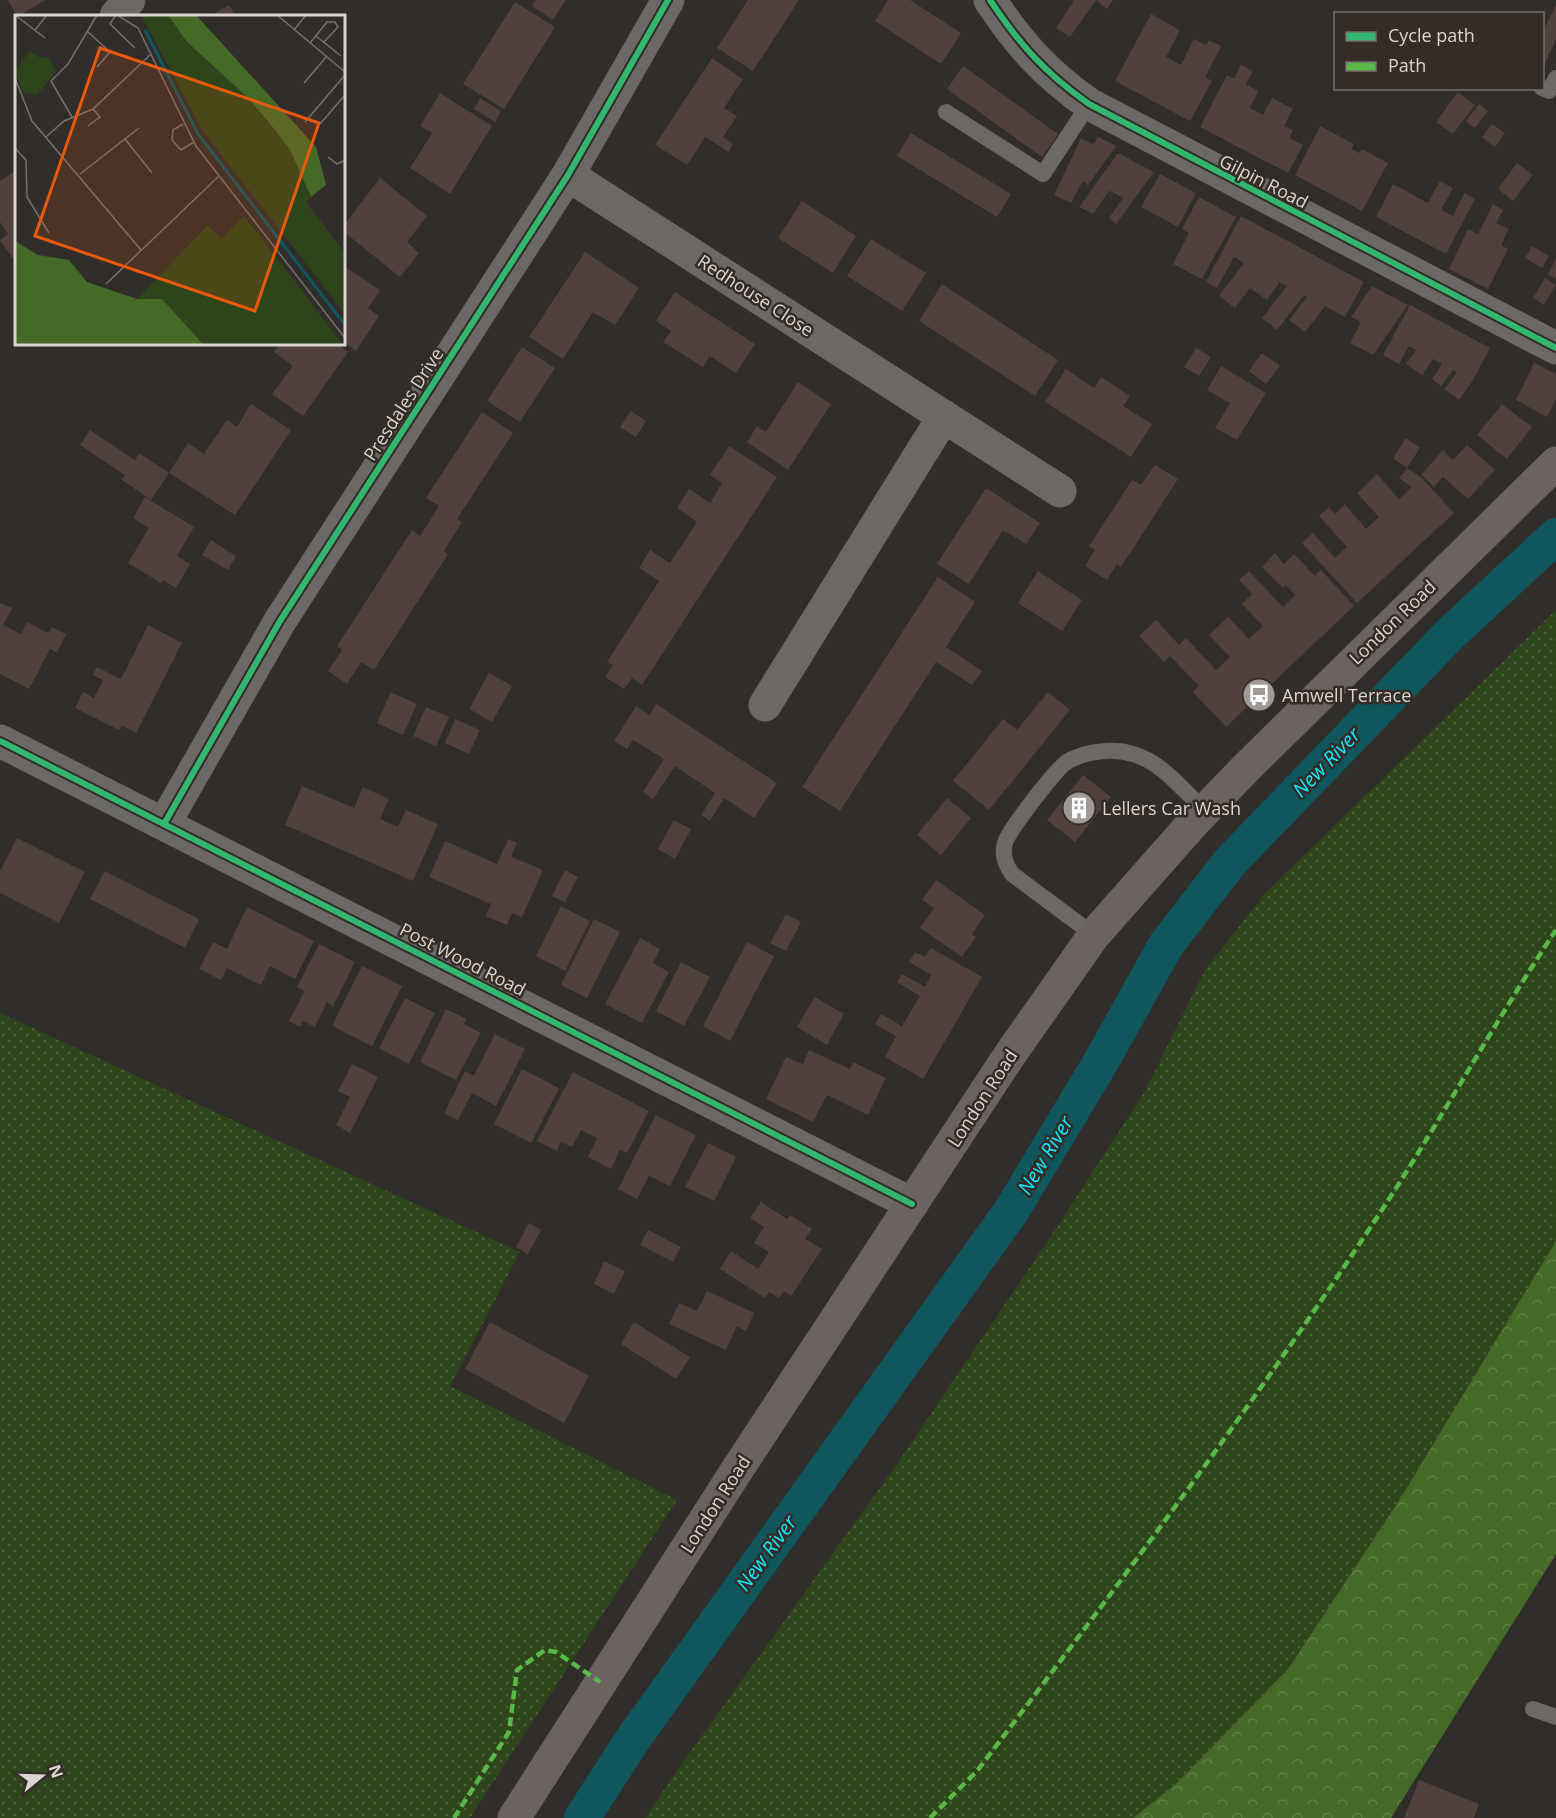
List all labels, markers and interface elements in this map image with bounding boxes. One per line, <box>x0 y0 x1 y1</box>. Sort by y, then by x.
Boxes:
legend <box>1334 12 1544 90</box>
inset map <box>15 15 345 345</box>
text: Cycle path <box>1388 23 1475 47</box>
text: Path <box>1388 53 1426 77</box>
street label: Gilpin Road <box>1216 148 1312 214</box>
street label: Redhouse Close <box>693 248 819 342</box>
street label: Presdales Drive <box>358 343 448 465</box>
street label: London Road <box>1343 575 1441 669</box>
bus stop icon: Amwell Terrace <box>1241 677 1277 713</box>
place label: Amwell Terrace <box>1282 683 1411 707</box>
water label: New River <box>1286 721 1367 803</box>
building icon: Lellers Car Wash <box>1061 790 1097 826</box>
place label: Lellers Car Wash <box>1102 796 1241 820</box>
street label: Post Wood Road <box>396 917 530 1001</box>
street label: London Road <box>941 1045 1023 1151</box>
water label: New River <box>1011 1110 1080 1199</box>
street label: London Road <box>674 1451 756 1557</box>
water label: New River <box>729 1509 803 1596</box>
north arrow <box>12 1746 72 1806</box>
text: N <box>44 1761 69 1781</box>

